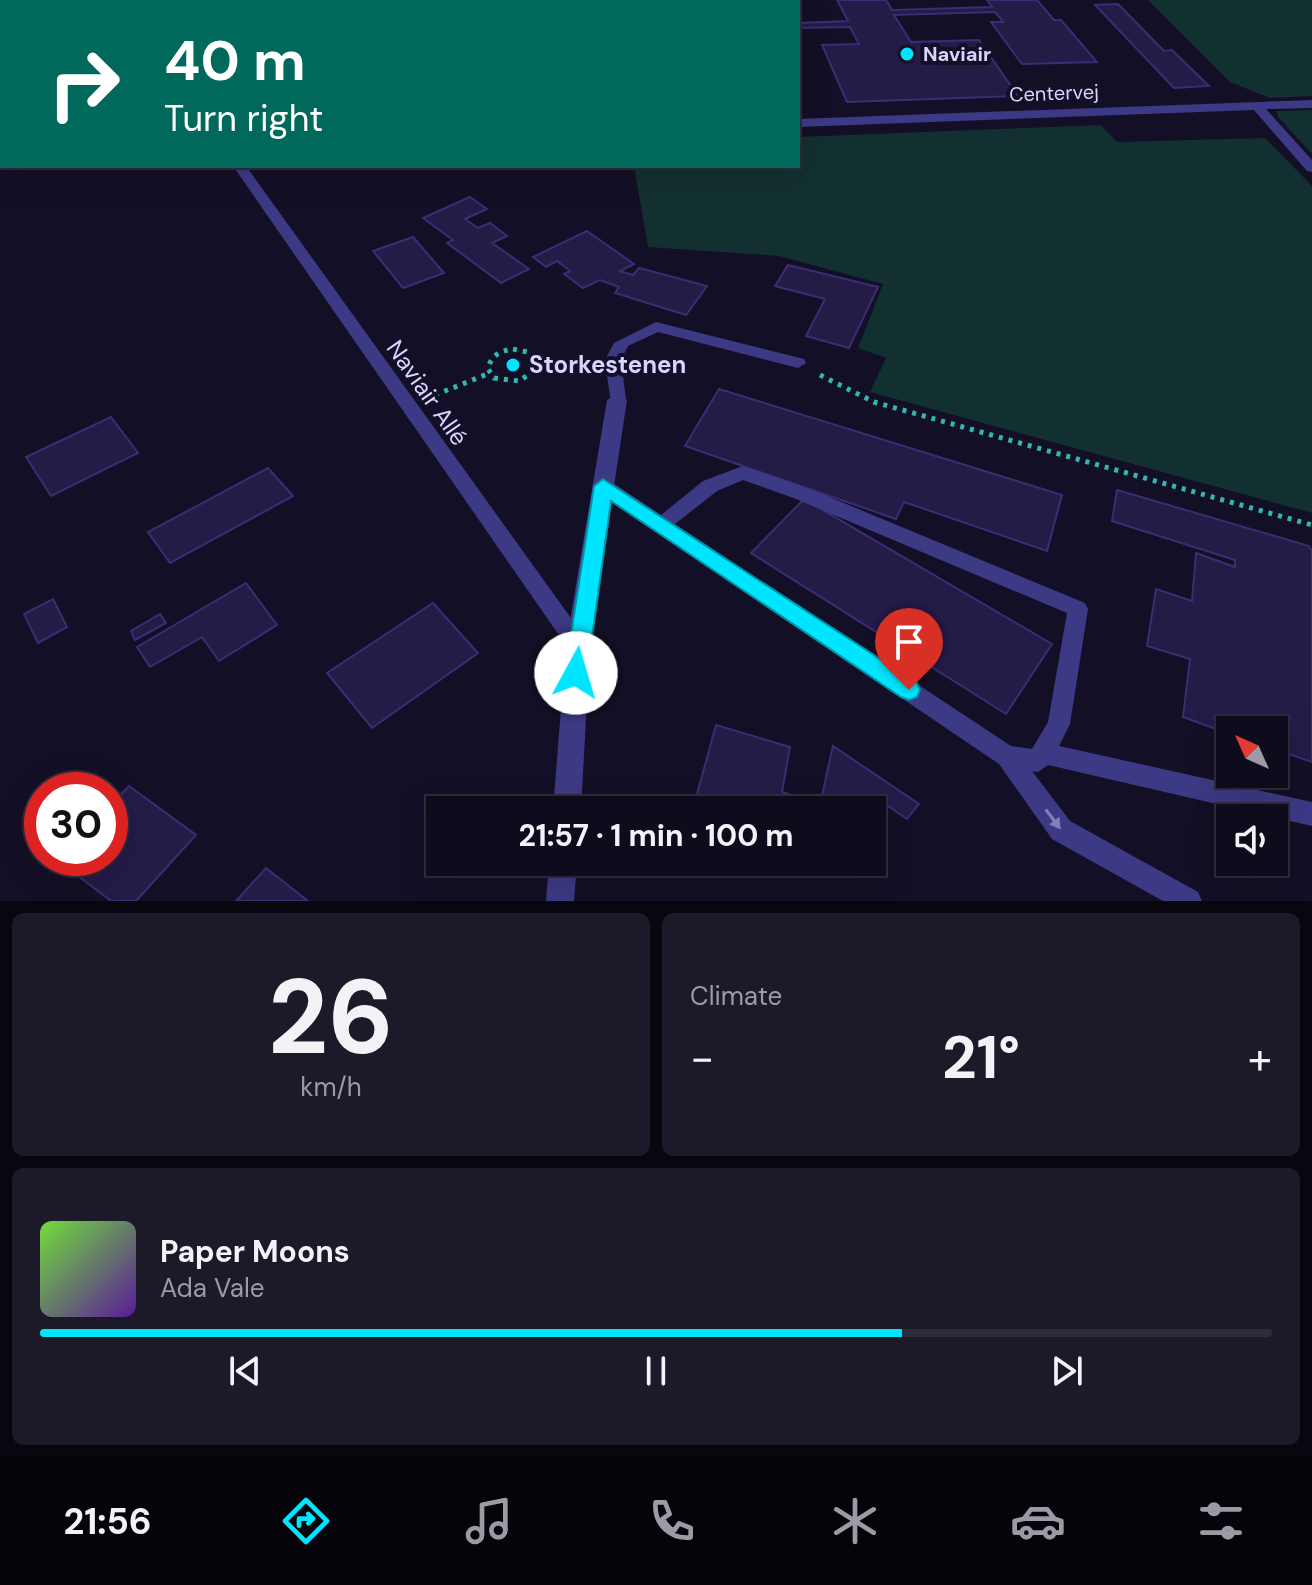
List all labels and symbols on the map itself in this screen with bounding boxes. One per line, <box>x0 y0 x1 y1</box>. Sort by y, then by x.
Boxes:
place label: Naviair <box>923 41 991 67</box>
marker: Naviair <box>898 45 916 63</box>
street label: Centervej <box>1009 78 1099 108</box>
street label: Naviair Allé <box>380 334 475 452</box>
place label: Storkestenen <box>529 349 686 380</box>
marker: Storkestenen <box>504 356 522 374</box>
pin <box>875 608 943 690</box>
position arrow <box>534 631 618 715</box>
north arrow <box>1216 716 1288 788</box>
speed limit sign: 30 <box>24 772 128 876</box>
one-way arrow <box>1045 809 1061 829</box>

